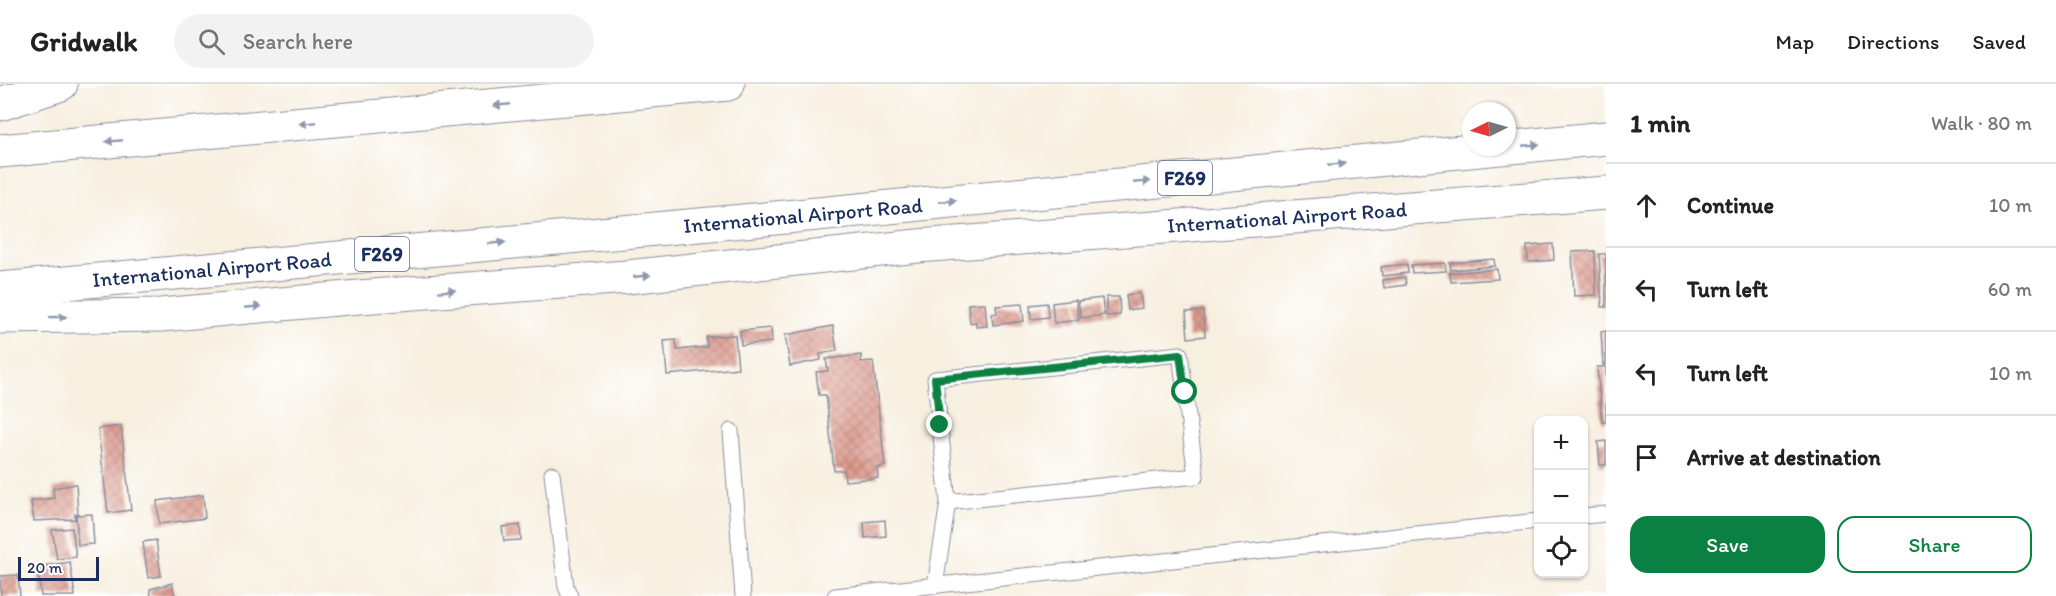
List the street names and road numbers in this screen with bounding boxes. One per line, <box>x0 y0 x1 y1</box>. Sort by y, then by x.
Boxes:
road number: F269 <box>1158 161 1212 195</box>
street label: International Airport Road <box>682 192 924 238</box>
street label: International Airport Road <box>1166 196 1408 238</box>
road number: F269 <box>355 237 409 271</box>
street label: International Airport Road <box>91 246 333 292</box>

